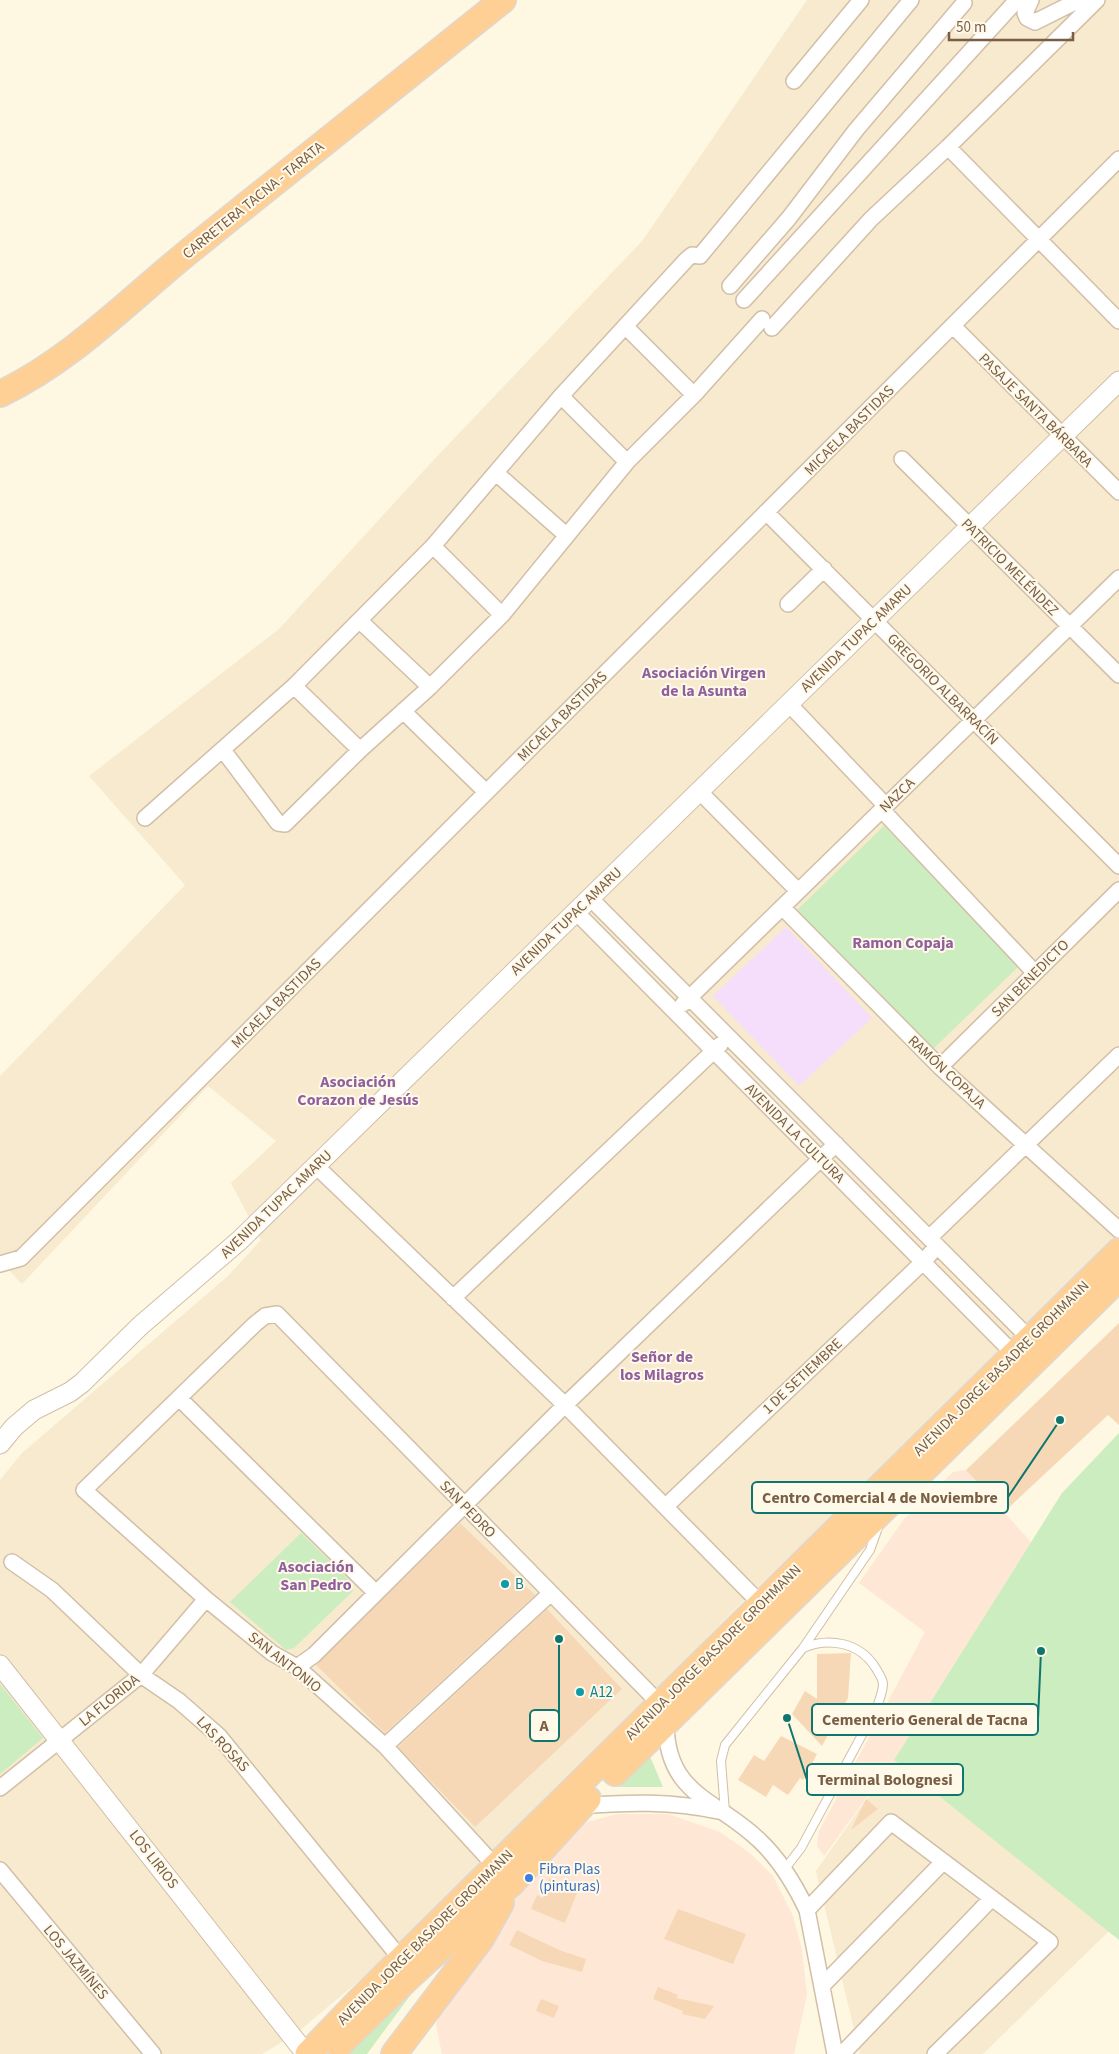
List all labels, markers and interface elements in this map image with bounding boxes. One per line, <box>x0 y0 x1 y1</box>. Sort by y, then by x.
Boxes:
scale bar <box>949 10 1073 42</box>
text: 50 m <box>956 17 986 38</box>
street label: CARRETERA TACNA - TARATA <box>178 136 329 264</box>
street label: PASAJE SANTA BÁRBARA <box>974 349 1098 473</box>
street label: MICAELA BASTIDAS <box>800 381 899 480</box>
street label: PATRICIO MELÉNDEZ <box>956 514 1063 621</box>
street label: AVENIDA TUPAC AMARU <box>796 579 917 697</box>
street label: GREGORIO ALBARRACÍN <box>882 629 1003 750</box>
district label: Asociación Virgen de la Asunta <box>641 662 766 702</box>
street label: MICAELA BASTIDAS <box>513 667 612 766</box>
street label: NAZCA <box>875 773 920 818</box>
street label: AVENIDA TUPAC AMARU <box>506 862 627 980</box>
district label: Ramon Copaja <box>852 932 954 954</box>
street label: SAN BENEDICTO <box>987 935 1074 1022</box>
street label: MICAELA BASTIDAS <box>227 954 326 1053</box>
street label: RAMÓN COPAJA <box>903 1031 991 1115</box>
district label: Asociación Corazon de Jesús <box>297 1071 419 1111</box>
street label: AVENIDA LA CULTURA <box>740 1079 850 1189</box>
street label: AVENIDA TUPAC AMARU <box>216 1145 337 1263</box>
street label: AVENIDA JORGE BASADRE GROHMANN <box>909 1276 1094 1461</box>
street label: 1 DE SETIEMBRE <box>758 1334 847 1419</box>
district label: Señor de los Milagros <box>620 1346 704 1386</box>
street label: SAN PEDRO <box>435 1476 501 1543</box>
callout: Centro Comercial 4 de Noviembre <box>752 1482 1008 1513</box>
text: Centro Comercial 4 de Noviembre <box>762 1487 998 1509</box>
district label: Asociación San Pedro <box>277 1556 354 1596</box>
street label: AVENIDA JORGE BASADRE GROHMANN <box>621 1560 806 1745</box>
place label: B <box>515 1574 524 1595</box>
marker: B <box>499 1578 511 1590</box>
street label: SAN ANTONIO <box>244 1627 326 1698</box>
street label: LA FLORIDA <box>75 1669 145 1731</box>
place label: A12 <box>590 1682 613 1703</box>
marker: A12 <box>574 1686 586 1698</box>
callout: Cementerio General de Tacna <box>812 1704 1038 1735</box>
text: Cementerio General de Tacna <box>822 1709 1028 1731</box>
callout: A <box>530 1710 559 1741</box>
street label: LAS ROSAS <box>191 1712 254 1777</box>
text: A <box>538 1715 549 1737</box>
callout: Terminal Bolognesi <box>807 1764 963 1795</box>
text: Terminal Bolognesi <box>817 1769 953 1791</box>
street label: LOS LIRIOS <box>124 1825 183 1893</box>
street label: AVENIDA JORGE BASADRE GROHMANN <box>333 1845 518 2030</box>
place label: Fibra Plas (pinturas) <box>539 1859 600 1897</box>
marker: Fibra Plas (pinturas) <box>523 1872 535 1884</box>
street label: LOS JAZMÍNES <box>38 1920 113 2004</box>

